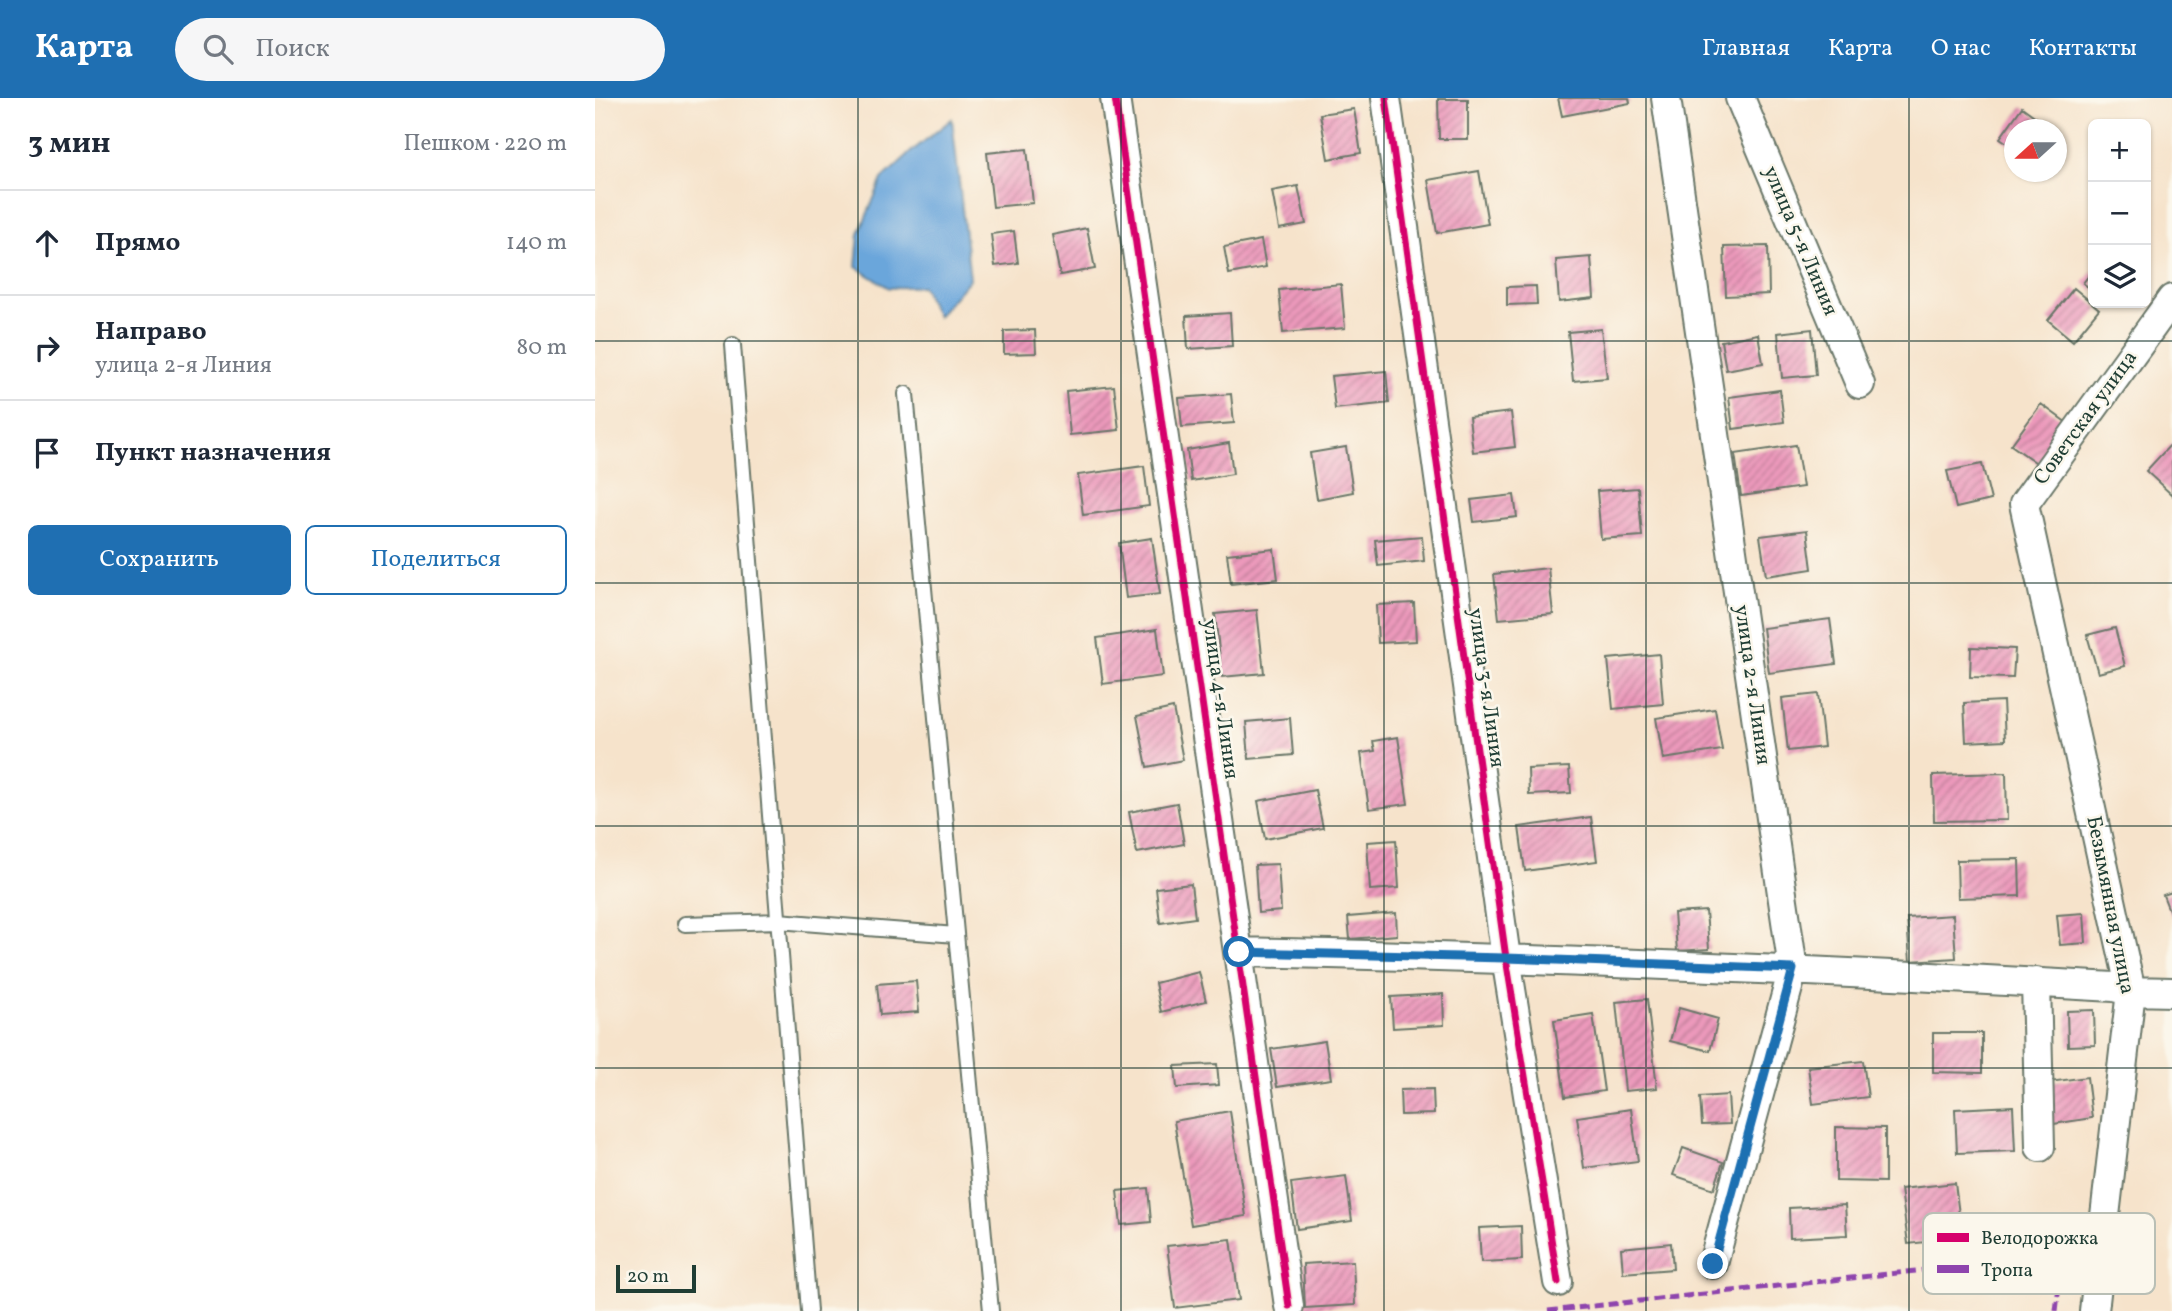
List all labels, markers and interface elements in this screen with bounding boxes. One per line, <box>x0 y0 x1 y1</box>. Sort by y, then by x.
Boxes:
search box <box>175 18 665 81</box>
text: Карта <box>35 26 133 72</box>
icon: search <box>199 30 237 68</box>
text: Поиск <box>255 31 330 67</box>
text: Главная <box>1702 32 1790 66</box>
text: Карта <box>1828 32 1893 66</box>
text: О нас <box>1931 32 1991 66</box>
text: Контакты <box>2029 32 2137 66</box>
north arrow <box>2004 119 2067 182</box>
map controls <box>2088 119 2151 308</box>
button: + <box>2088 119 2151 182</box>
text: 3 мин <box>28 123 111 165</box>
text: Пешком · 220 m <box>403 128 567 160</box>
street label: улица 5-я Линия <box>1755 162 1845 320</box>
button: − <box>2088 182 2151 245</box>
icon: ahead <box>28 224 66 262</box>
text: Прямо <box>95 225 180 261</box>
text: 140 m <box>506 227 567 259</box>
button: layers <box>2088 245 2151 308</box>
text: Направо <box>95 314 207 350</box>
icon: right <box>28 329 66 367</box>
text: 80 m <box>517 332 567 364</box>
street label: Советская улица <box>2027 345 2145 491</box>
text: улица 2-я Линия <box>95 350 272 382</box>
icon: arrive <box>28 434 66 472</box>
text: Пункт назначения <box>95 435 331 471</box>
button: Сохранить <box>28 525 291 595</box>
button: Поделиться <box>305 525 567 595</box>
street label: улица 2-я Линия <box>1726 603 1778 767</box>
street label: улица 3-я Линия <box>1460 606 1512 770</box>
street label: улица 4-я Линия <box>1194 617 1246 781</box>
street label: Безымянная улица <box>2078 813 2142 997</box>
route start <box>1223 936 1254 967</box>
legend <box>1923 1213 2155 1294</box>
text: Велодорожка <box>1981 1226 2099 1252</box>
route end <box>1697 1248 1728 1279</box>
text: Тропа <box>1981 1258 2033 1284</box>
scale bar <box>616 1262 697 1294</box>
text: 20 m <box>627 1264 669 1290</box>

